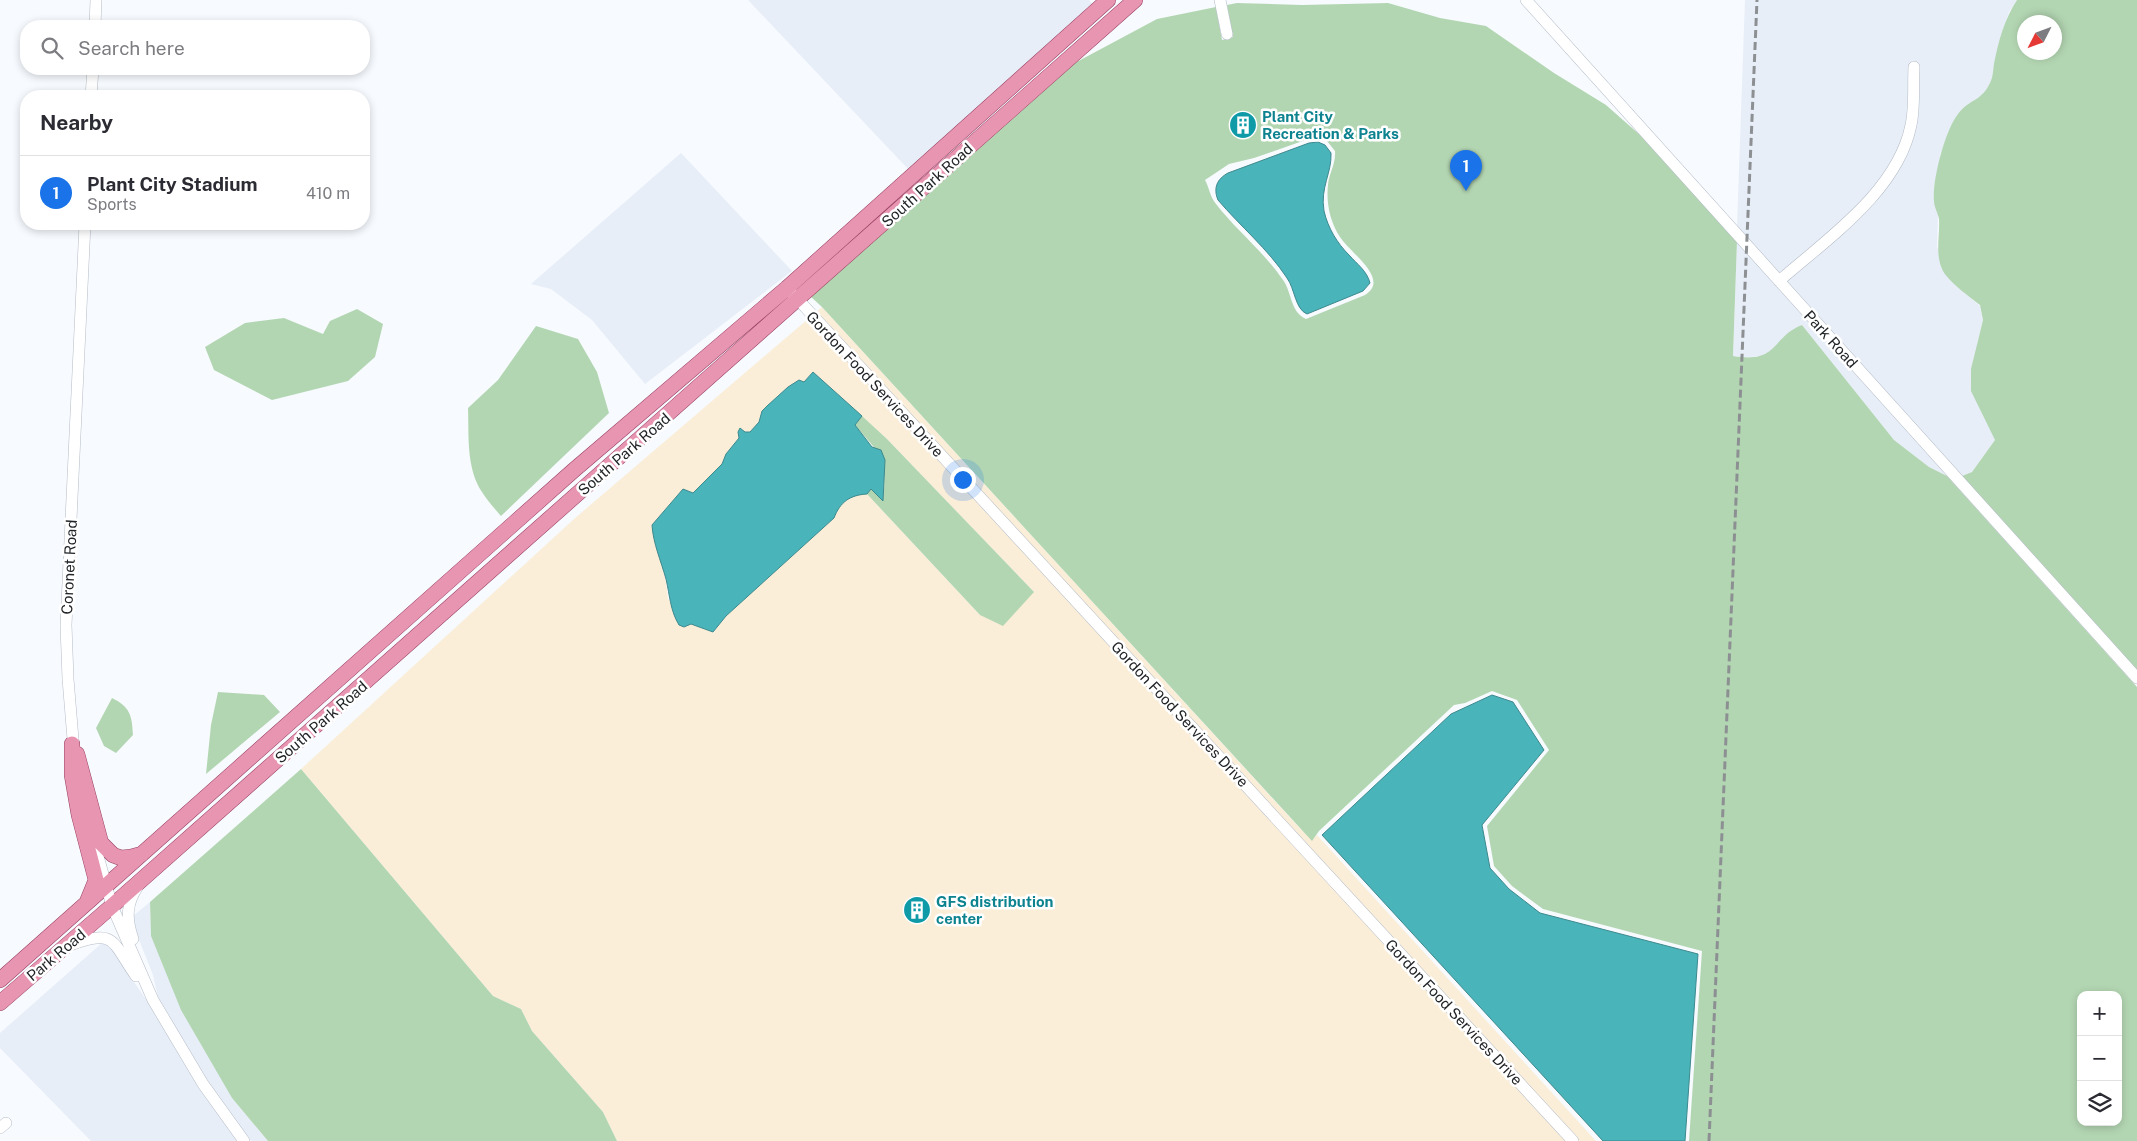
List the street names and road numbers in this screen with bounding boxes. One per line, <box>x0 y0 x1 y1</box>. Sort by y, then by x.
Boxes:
street label: South Park Road <box>878 140 976 230</box>
street label: Park Road <box>1801 307 1861 371</box>
street label: Gordon Food Services Drive <box>803 308 947 460</box>
street label: South Park Road <box>574 409 674 499</box>
street label: Coronet Road <box>58 519 80 615</box>
street label: Gordon Food Services Drive <box>1108 638 1252 790</box>
street label: South Park Road <box>271 677 371 767</box>
street label: Park Road <box>23 926 89 984</box>
street label: Gordon Food Services Drive <box>1382 936 1526 1088</box>

